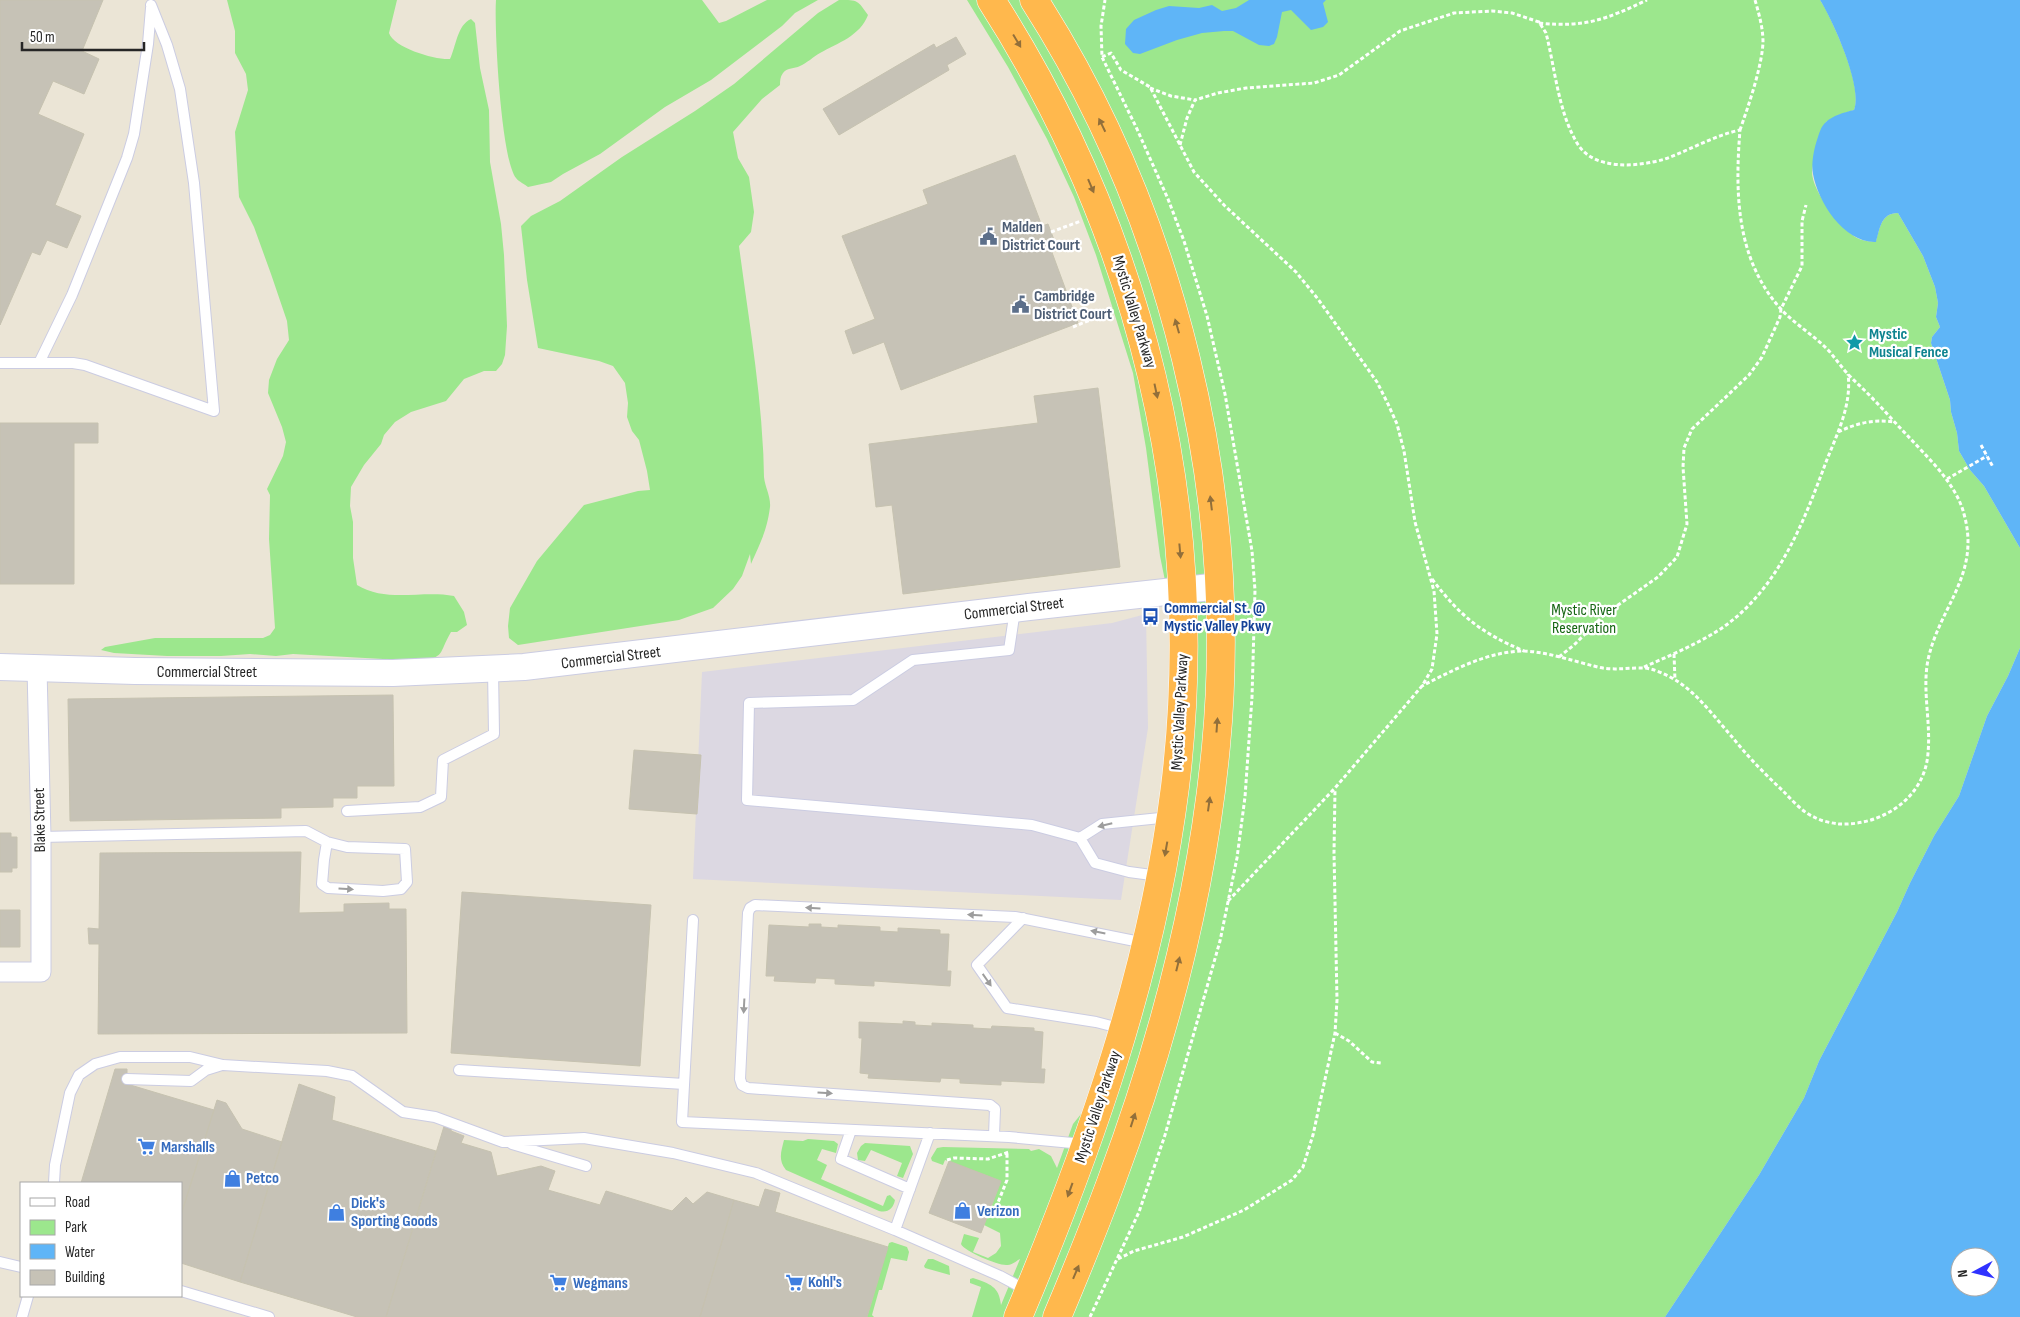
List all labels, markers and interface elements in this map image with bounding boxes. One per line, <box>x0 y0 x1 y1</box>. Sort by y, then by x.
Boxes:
scale bar <box>22 20 145 52</box>
text: 50 m <box>30 28 55 47</box>
one-way arrow <box>1012 35 1022 48</box>
one-way arrow <box>1098 118 1106 132</box>
one-way arrow <box>1087 179 1095 193</box>
place label: Malden District Court <box>1002 218 1080 255</box>
public building icon: Malden District Court <box>978 226 998 246</box>
street label: Mystic Valley Parkway <box>1108 254 1160 370</box>
place label: Cambridge District Court <box>1034 287 1112 324</box>
public building icon: Cambridge District Court <box>1010 295 1030 315</box>
one-way arrow <box>1172 319 1180 334</box>
place label: Mystic Musical Fence <box>1869 325 1948 362</box>
place icon: Mystic Musical Fence <box>1845 333 1865 353</box>
one-way arrow <box>1152 383 1160 398</box>
one-way arrow <box>1207 495 1215 511</box>
one-way arrow <box>1176 543 1184 559</box>
street label: Commercial Street <box>963 593 1065 625</box>
place label: Commercial St. @ Mystic Valley Pkwy <box>1164 599 1272 636</box>
park label: Mystic River Reservation <box>1551 601 1617 638</box>
bus stop icon: Commercial St. @ Mystic Valley Pkwy <box>1140 607 1160 627</box>
street label: Commercial Street <box>560 642 662 674</box>
street label: Mystic Valley Parkway <box>1167 653 1193 771</box>
street label: Commercial Street <box>157 663 257 682</box>
one-way arrow <box>1214 717 1222 733</box>
street label: Blake Street <box>30 787 50 853</box>
one-way arrow <box>1205 796 1213 812</box>
one-way arrow <box>1098 822 1113 830</box>
one-way arrow <box>1161 841 1169 857</box>
one-way arrow <box>338 885 354 893</box>
one-way arrow <box>804 903 820 911</box>
one-way arrow <box>967 911 983 919</box>
one-way arrow <box>1090 928 1106 936</box>
one-way arrow <box>1174 956 1182 971</box>
one-way arrow <box>982 973 992 986</box>
one-way arrow <box>739 999 747 1015</box>
street label: Mystic Valley Parkway <box>1071 1049 1125 1165</box>
one-way arrow <box>817 1090 833 1098</box>
one-way arrow <box>1129 1112 1137 1127</box>
supermarket icon: Marshalls <box>137 1137 157 1157</box>
place label: Marshalls <box>161 1138 215 1157</box>
shop icon: Petco <box>222 1168 242 1188</box>
place label: Petco <box>246 1169 279 1188</box>
legend <box>20 1182 182 1297</box>
one-way arrow <box>1066 1183 1074 1198</box>
text: Road <box>65 1193 90 1212</box>
place label: Dick's Sporting Goods <box>351 1194 438 1231</box>
shop icon: Verizon <box>953 1201 973 1221</box>
shop icon: Dick's Sporting Goods <box>327 1202 347 1222</box>
place label: Verizon <box>977 1202 1019 1221</box>
text: Park <box>65 1218 87 1237</box>
text: Water <box>65 1243 96 1262</box>
north arrow <box>1950 1247 2000 1297</box>
one-way arrow <box>1072 1265 1080 1279</box>
text: Building <box>65 1268 105 1287</box>
text: N <box>1954 1269 1971 1278</box>
supermarket icon: Kohl's <box>784 1272 804 1292</box>
supermarket icon: Wegmans <box>549 1273 569 1293</box>
place label: Kohl's <box>808 1273 842 1292</box>
place label: Wegmans <box>573 1274 628 1293</box>

